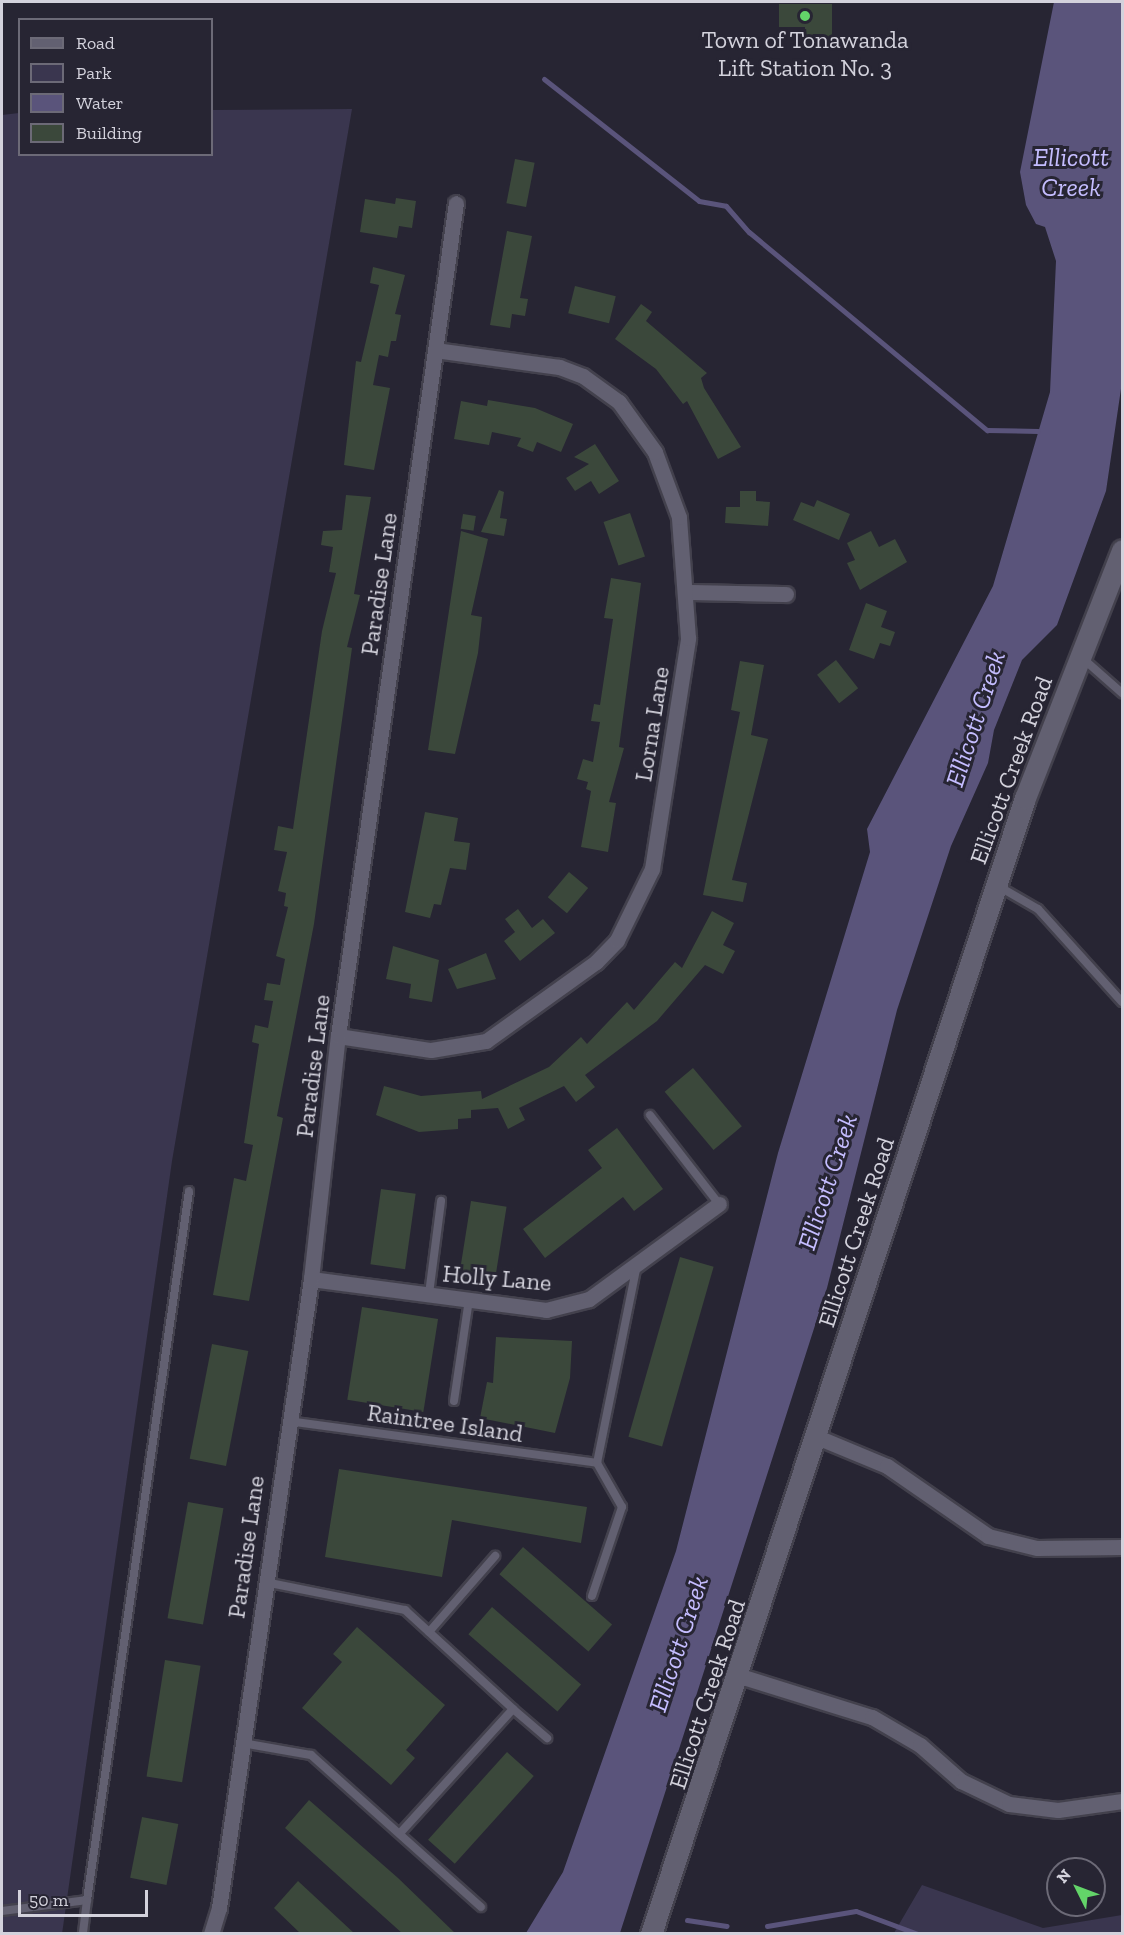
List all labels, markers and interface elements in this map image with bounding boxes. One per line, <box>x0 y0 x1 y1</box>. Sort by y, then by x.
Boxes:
marker: Town of Tonawanda Lift Station No. 3 <box>798 9 812 23</box>
legend <box>18 18 213 156</box>
place label: Town of Tonawanda Lift Station No. 3 <box>701 26 909 82</box>
text: Road <box>76 32 115 54</box>
text: Park <box>76 62 112 84</box>
text: Water <box>76 92 123 114</box>
text: Building <box>76 122 142 144</box>
water label: Ellicott Creek <box>1033 142 1109 204</box>
street label: Paradise Lane <box>355 511 403 657</box>
water label: Ellicott Creek <box>939 647 1013 791</box>
street label: Lorna Lane <box>629 664 675 784</box>
street label: Ellicott Creek Road <box>964 672 1058 868</box>
street label: Paradise Lane <box>290 993 336 1139</box>
water label: Ellicott Creek <box>791 1110 865 1254</box>
street label: Ellicott Creek Road <box>812 1133 900 1331</box>
street label: Holly Lane <box>441 1259 553 1297</box>
street label: Raintree Island <box>365 1398 525 1448</box>
street label: Paradise Lane <box>222 1474 270 1620</box>
water label: Ellicott Creek <box>642 1572 716 1716</box>
street label: Ellicott Creek Road <box>663 1595 751 1793</box>
north arrow <box>1046 1857 1106 1917</box>
text: N <box>1053 1865 1075 1887</box>
scale bar <box>21 1878 152 1916</box>
text: 50 m <box>29 1889 68 1911</box>

